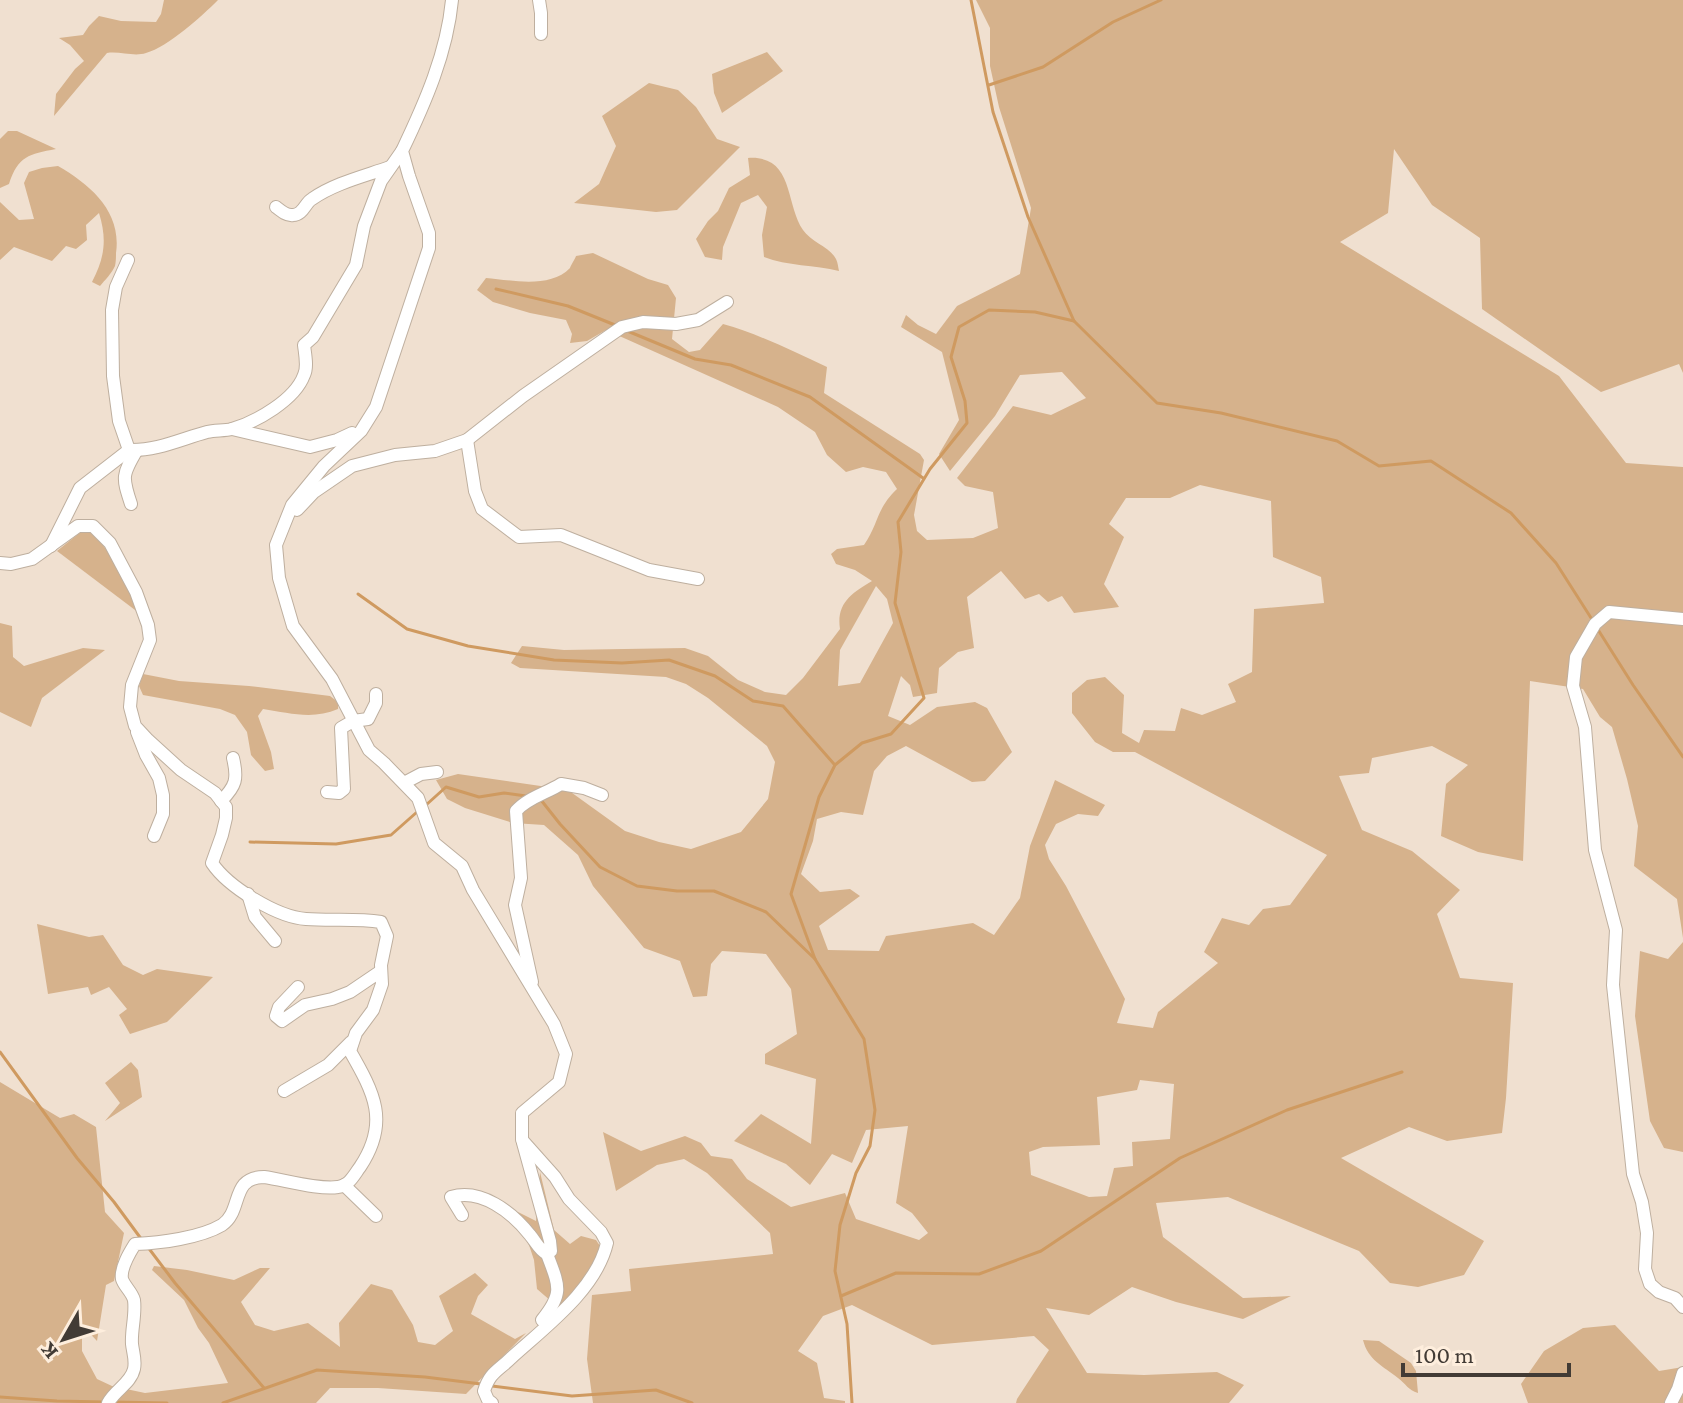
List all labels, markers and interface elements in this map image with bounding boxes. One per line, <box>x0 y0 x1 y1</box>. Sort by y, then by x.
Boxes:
north arrow <box>24 1299 104 1379</box>
scale bar <box>1403 1327 1569 1377</box>
text: K <box>34 1337 63 1365</box>
text: 100 m <box>1415 1341 1474 1368</box>

